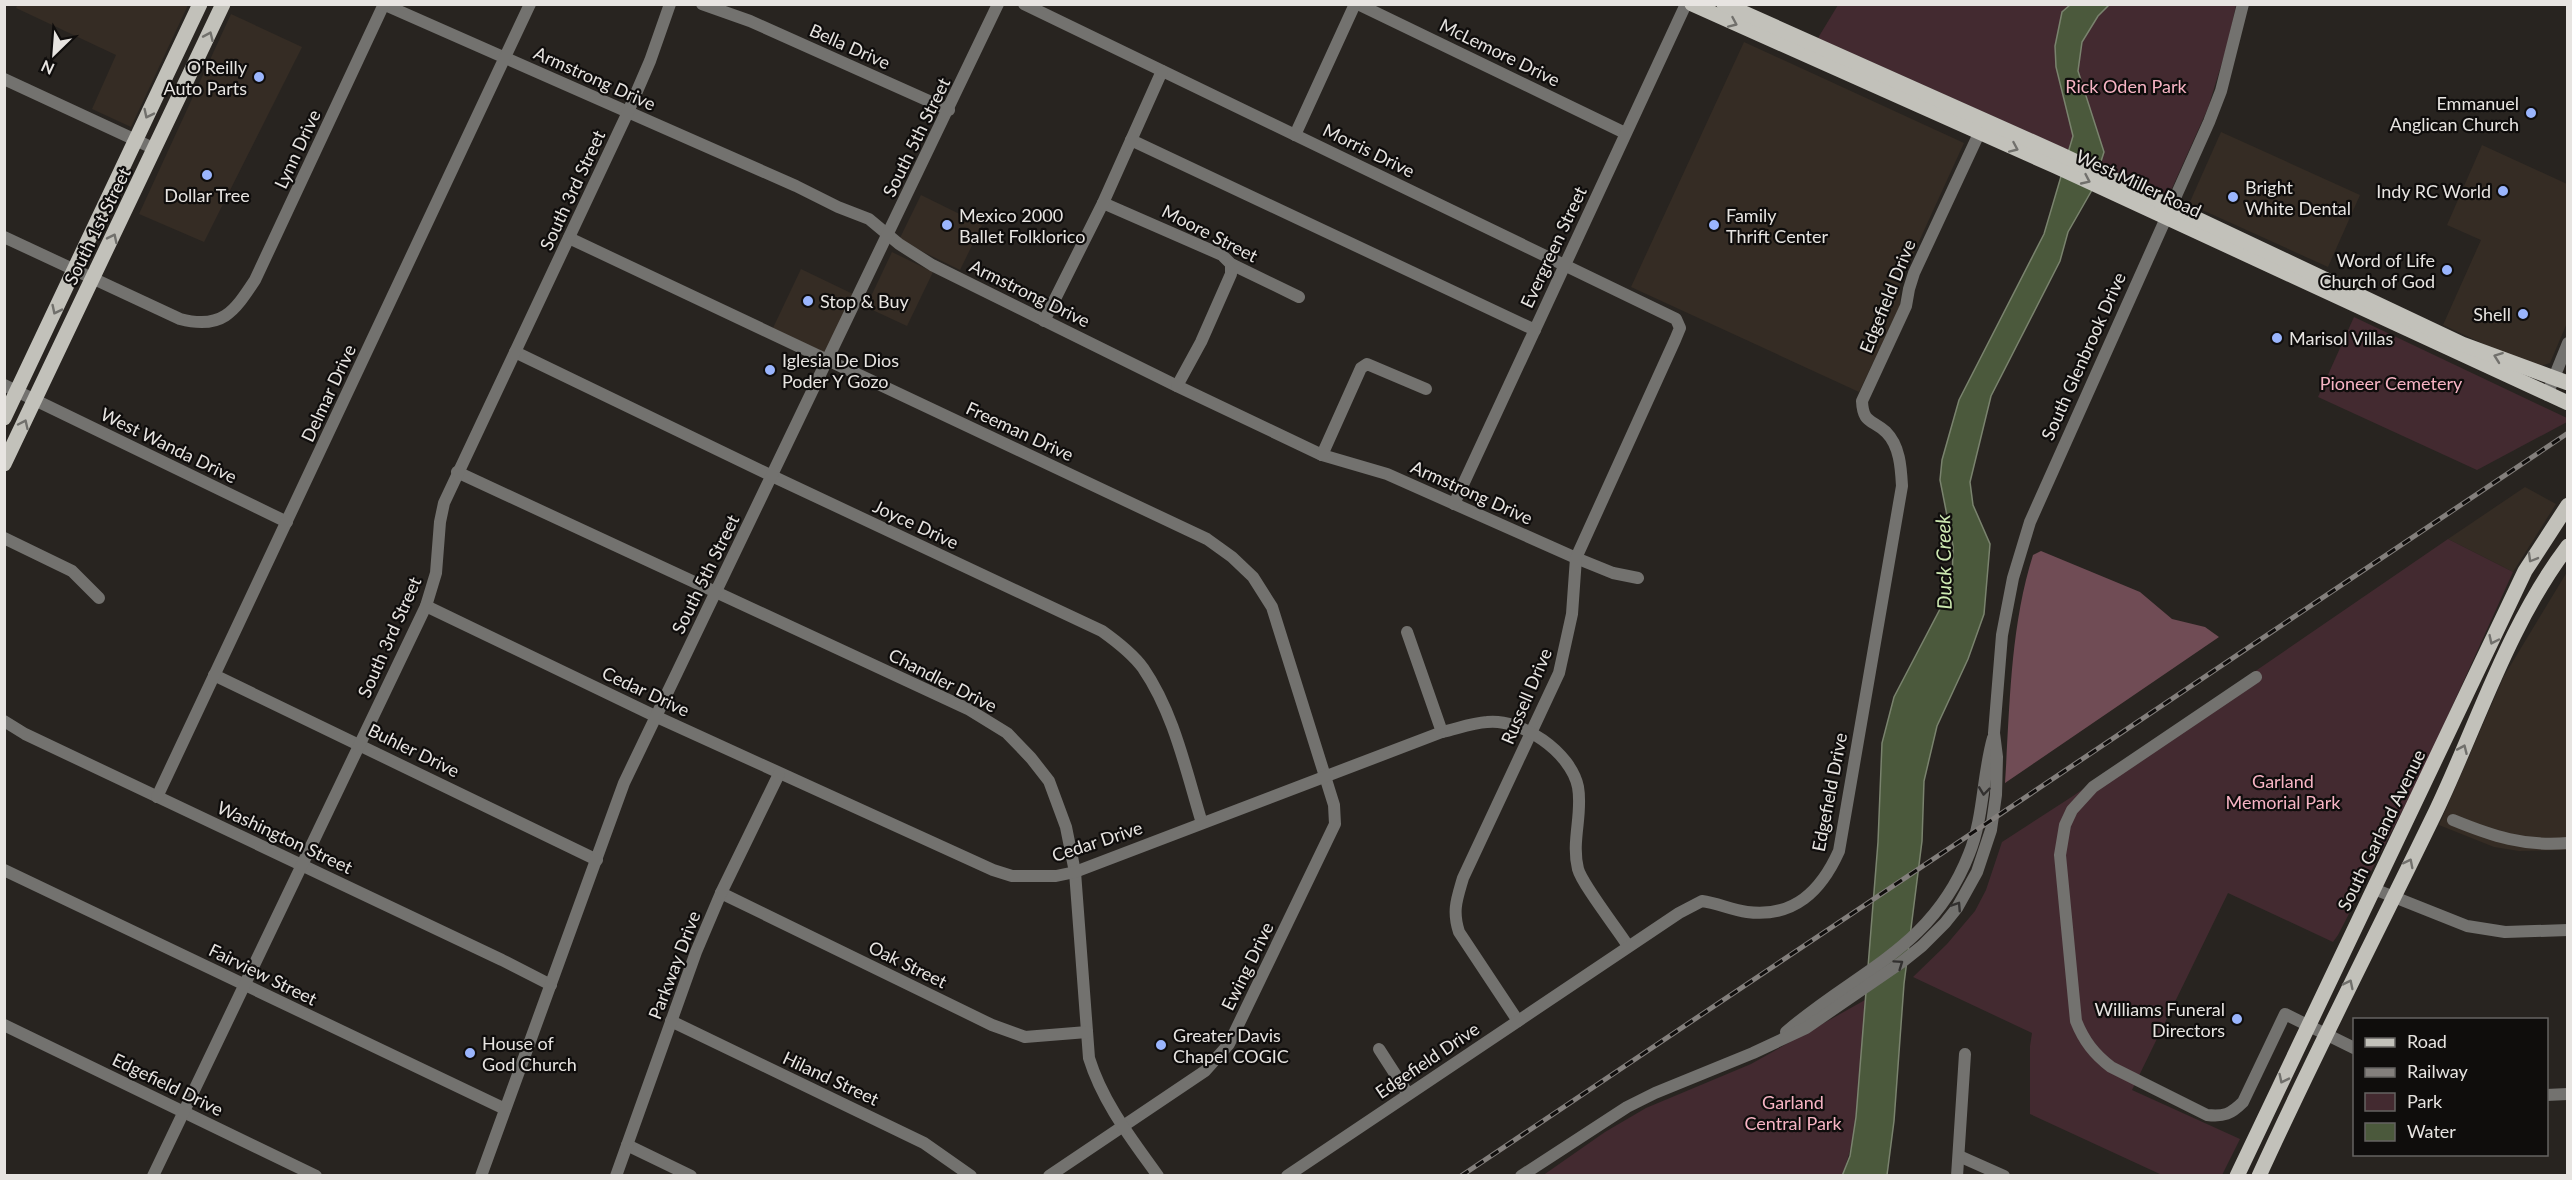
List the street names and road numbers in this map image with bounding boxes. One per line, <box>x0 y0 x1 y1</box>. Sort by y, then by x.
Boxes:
street label: McLemore Drive <box>1436 13 1564 91</box>
street label: Bella Drive <box>806 18 894 74</box>
street label: Armstrong Drive <box>531 41 659 115</box>
street label: South 5th Street <box>878 73 955 200</box>
street label: Lynn Drive <box>269 106 325 192</box>
street label: Morris Drive <box>1320 118 1418 182</box>
street label: South 3rd Street <box>535 126 610 253</box>
street label: West Miller Road <box>2073 144 2205 222</box>
street label: South 1st Street <box>59 163 135 288</box>
street label: Evergreen Street <box>1515 182 1591 311</box>
street label: Moore Street <box>1158 199 1262 267</box>
street label: Edgefield Drive <box>1854 236 1920 356</box>
street label: Armstrong Drive <box>966 254 1094 332</box>
street label: South Glenbrook Drive <box>2036 269 2130 443</box>
street label: Delmar Drive <box>296 341 360 445</box>
street label: Freeman Drive <box>963 397 1077 465</box>
street label: West Wanda Drive <box>97 402 241 488</box>
street label: Armstrong Drive <box>1408 455 1536 529</box>
street label: Joyce Drive <box>870 495 962 553</box>
street label: South 5th Street <box>667 510 744 637</box>
street label: South 3rd Street <box>353 573 426 701</box>
street label: Chandler Drive <box>885 643 1001 717</box>
street label: Russell Drive <box>1496 645 1556 747</box>
street label: Cedar Drive <box>599 661 693 721</box>
street label: Buhler Drive <box>365 718 463 782</box>
street label: Edgefield Drive <box>1807 731 1851 853</box>
street label: South Garland Avenue <box>2332 746 2430 914</box>
street label: Washington Street <box>214 796 357 878</box>
street label: Cedar Drive <box>1049 816 1145 866</box>
street label: Parkway Drive <box>643 908 705 1022</box>
street label: Ewing Drive <box>1216 918 1278 1014</box>
street label: Oak Street <box>865 936 951 993</box>
street label: Fairview Street <box>205 938 321 1010</box>
street label: Edgefield Drive <box>1371 1017 1483 1103</box>
street label: Hiland Street <box>780 1046 883 1110</box>
street label: Edgefield Drive <box>109 1048 227 1120</box>

